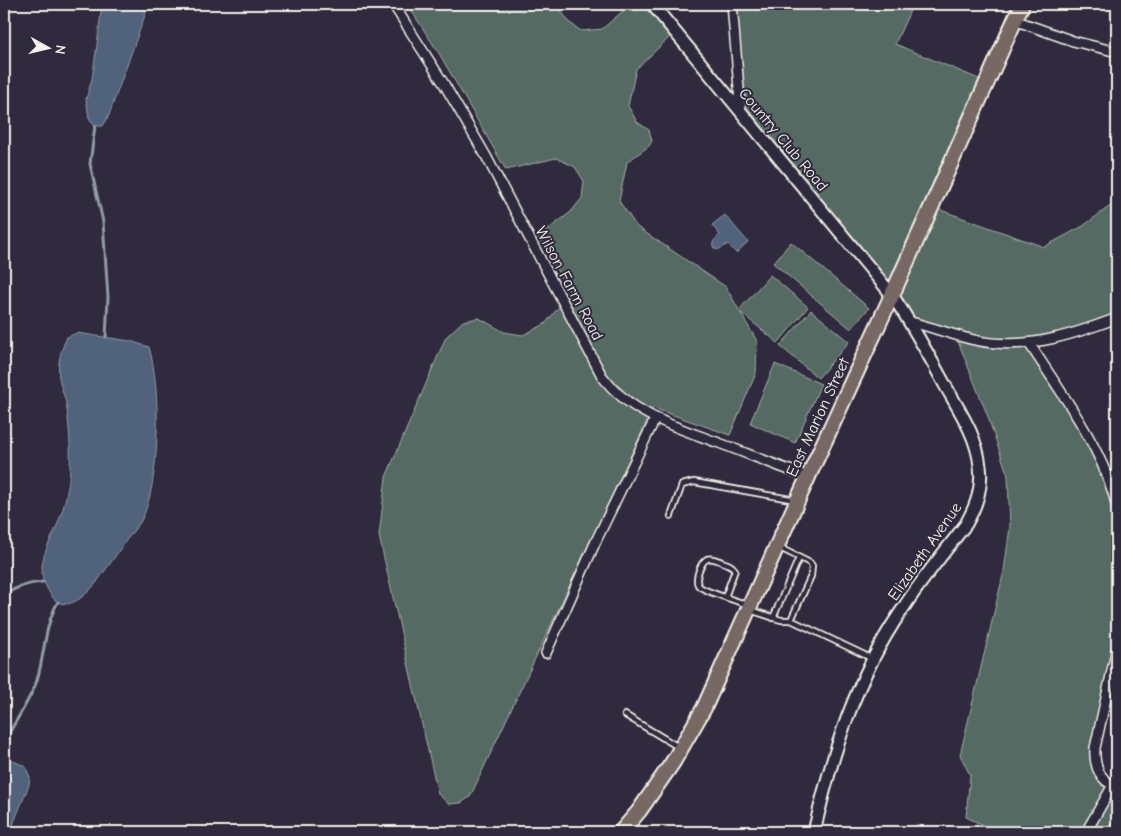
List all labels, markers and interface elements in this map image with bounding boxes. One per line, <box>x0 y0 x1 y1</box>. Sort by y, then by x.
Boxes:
north arrow <box>22 22 72 72</box>
text: N <box>51 44 69 55</box>
street label: Country Club Road <box>735 85 831 195</box>
street label: Wilson Farm Road <box>532 223 607 343</box>
street label: East Marion Street <box>783 355 853 480</box>
street label: Elizabeth Avenue <box>884 499 965 604</box>

